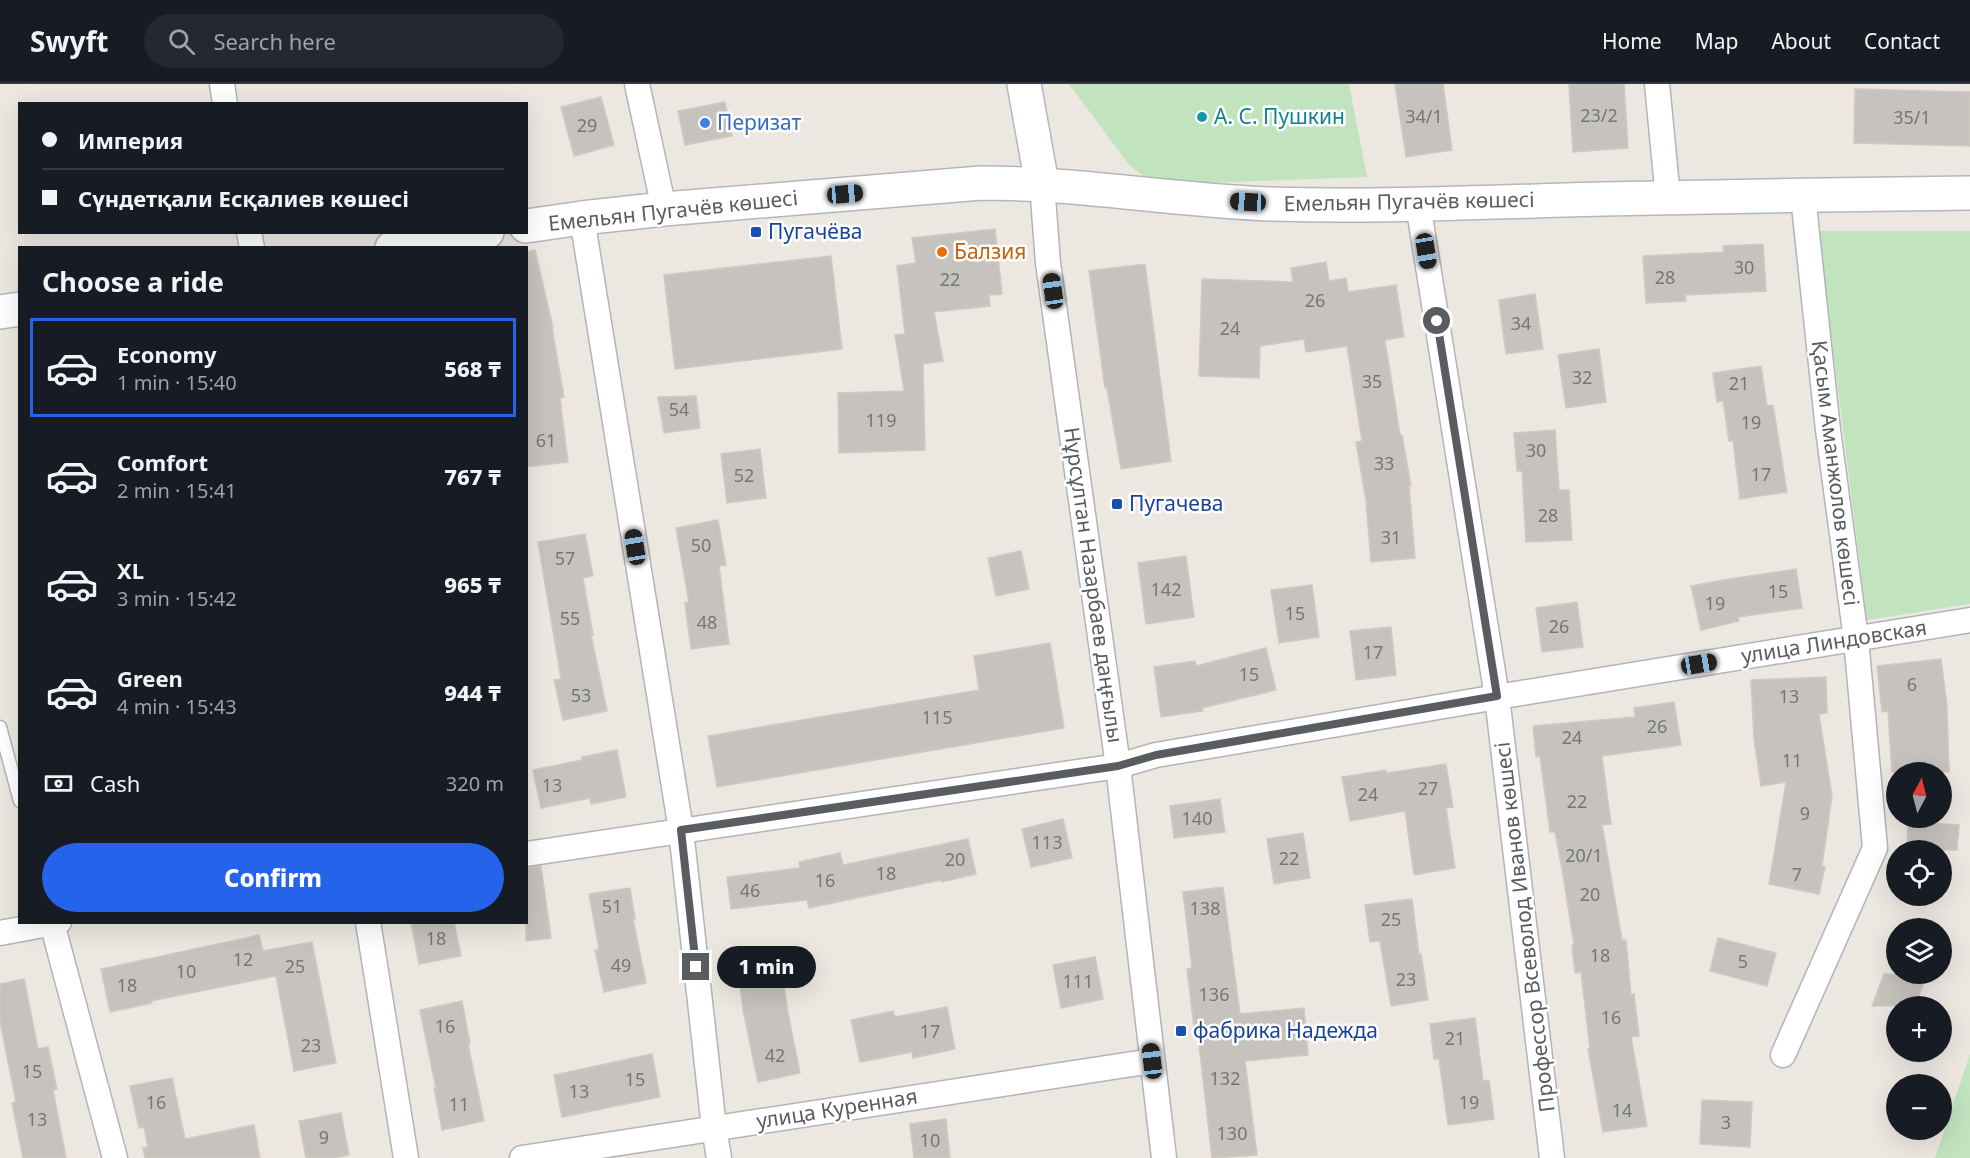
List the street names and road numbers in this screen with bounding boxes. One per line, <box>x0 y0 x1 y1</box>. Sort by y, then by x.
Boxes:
street label: Емельян Пугачёв көшесі <box>547 183 799 237</box>
street label: Емельян Пугачёв көшесі <box>1283 185 1535 217</box>
street label: Қасым Аманжолов көшесі <box>1806 338 1866 607</box>
street label: Нұрсұлтан Назарбаев даңғылы <box>1058 425 1130 745</box>
street label: улица Линдовская <box>1739 613 1929 670</box>
street label: Профессор Всеволод Иванов көшесі <box>1487 740 1561 1114</box>
street label: улица Куренная <box>754 1081 919 1135</box>

